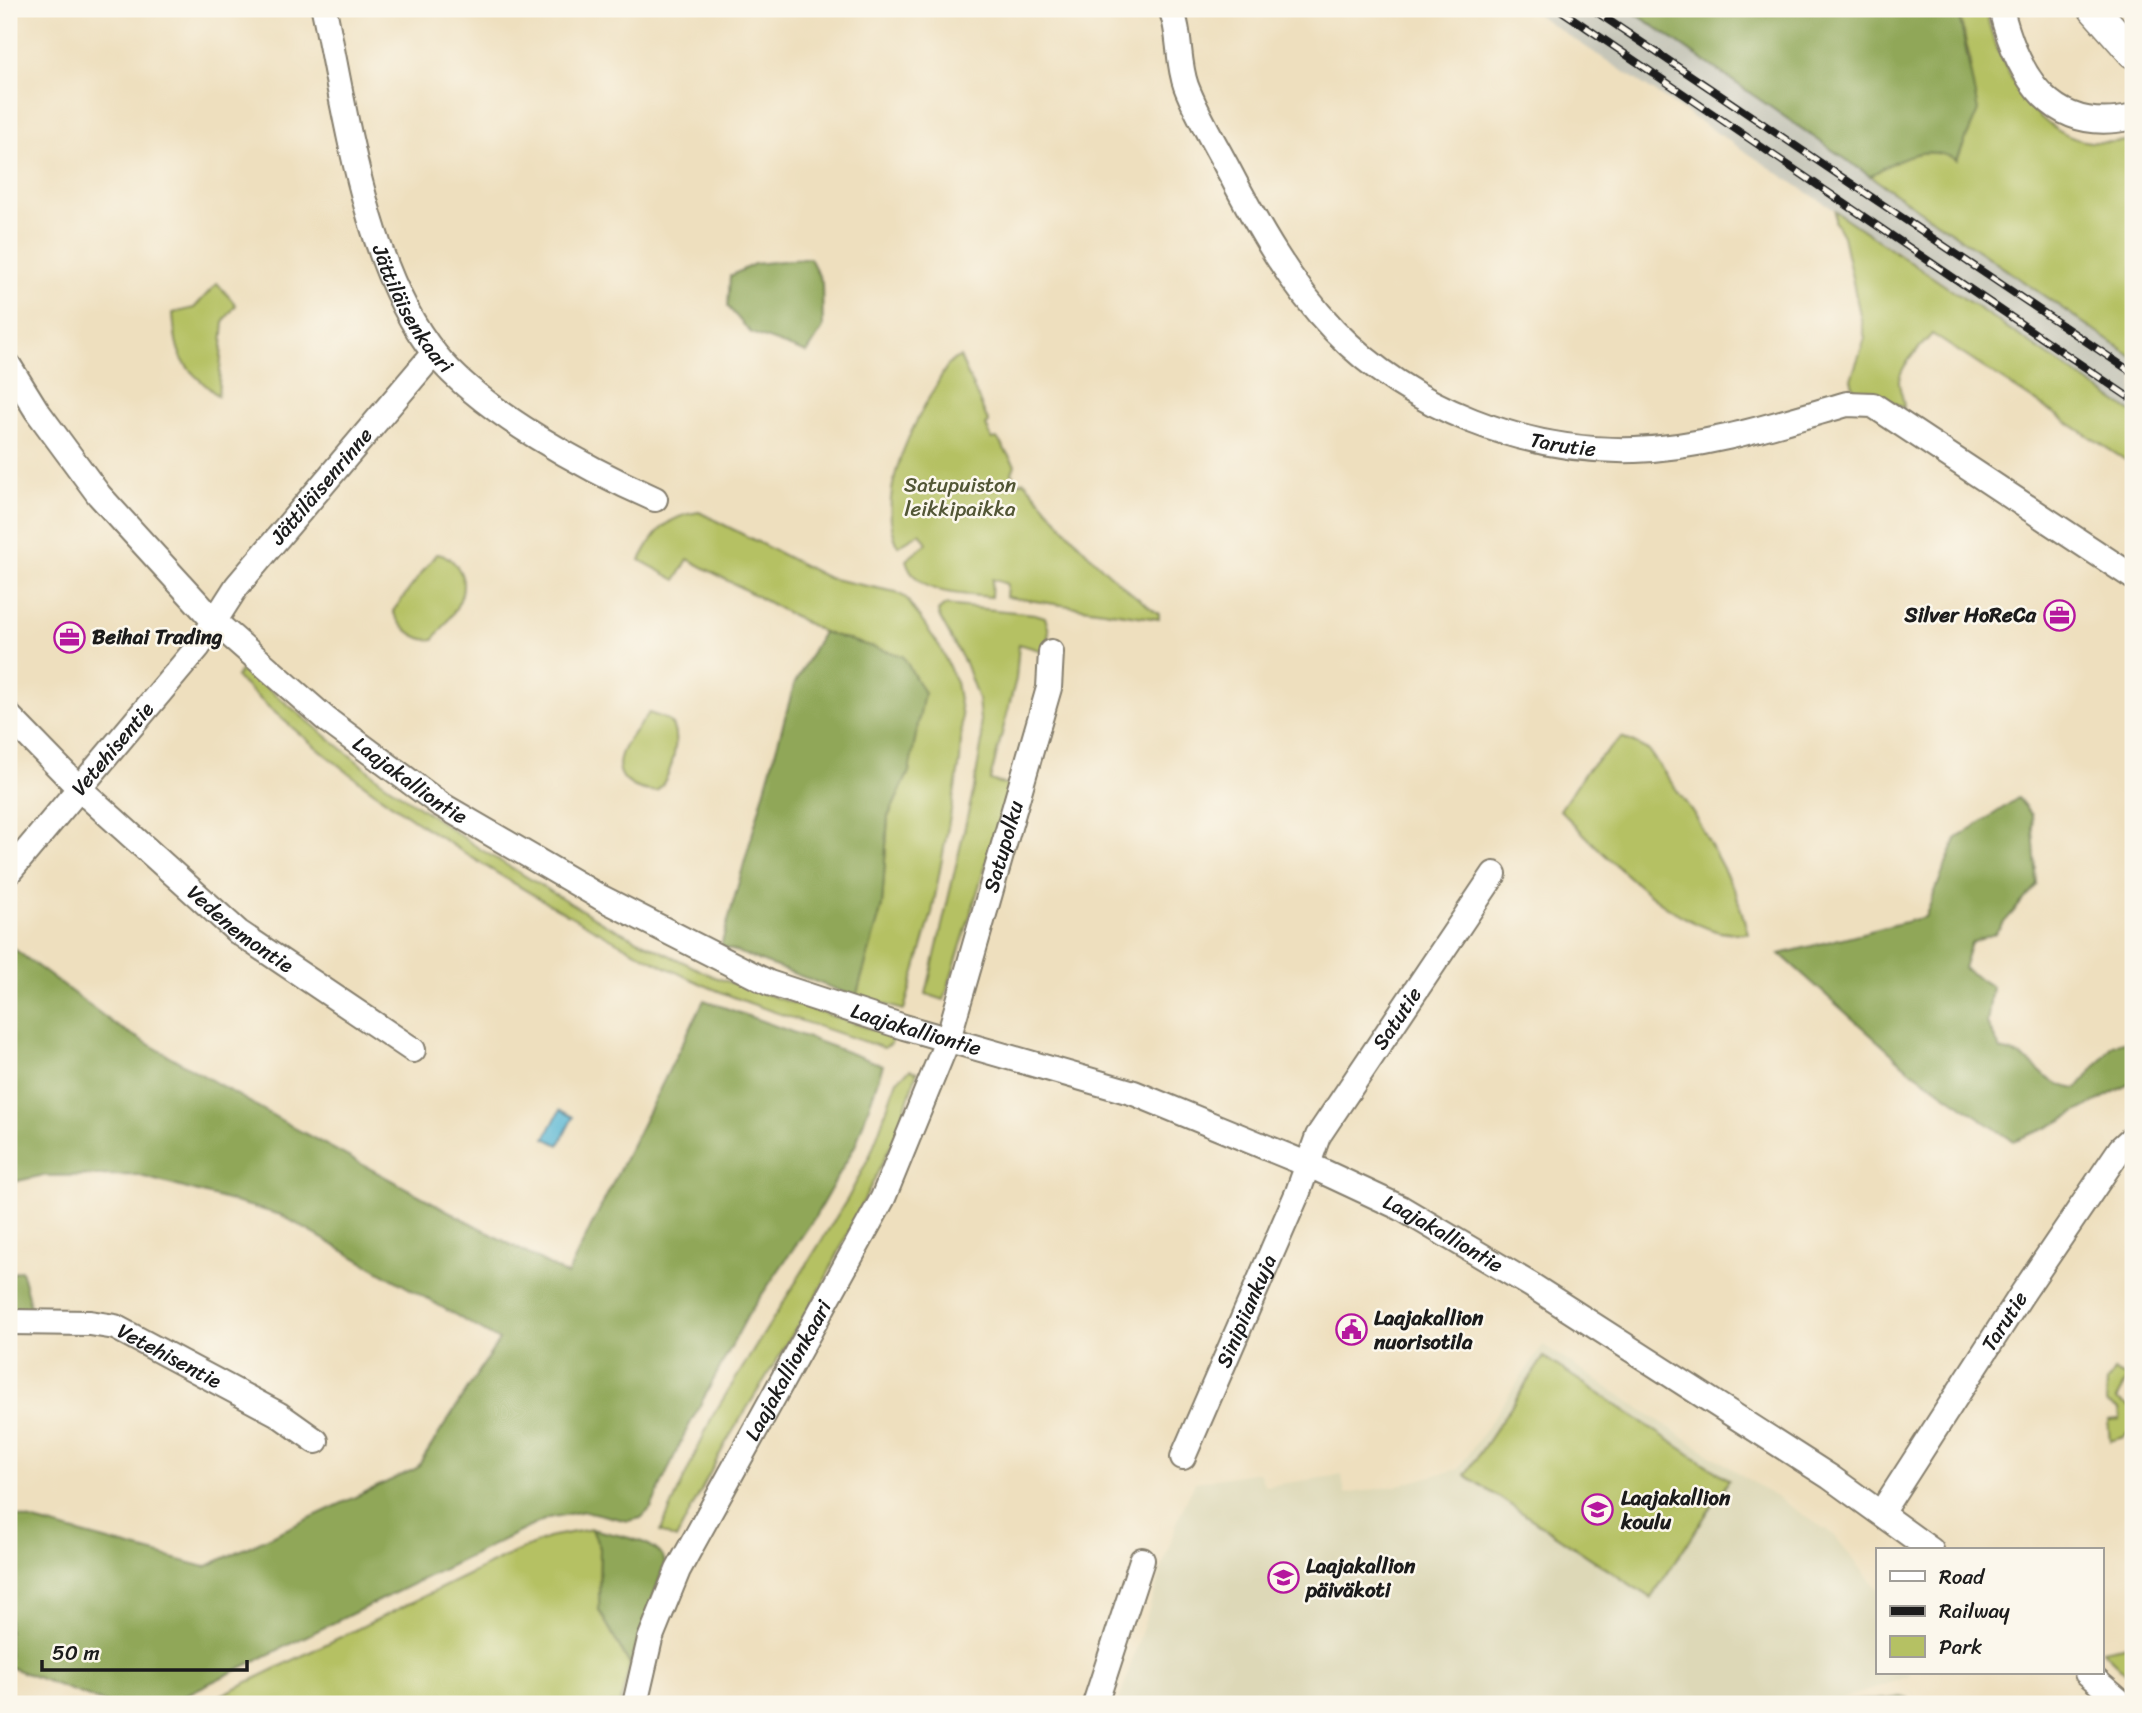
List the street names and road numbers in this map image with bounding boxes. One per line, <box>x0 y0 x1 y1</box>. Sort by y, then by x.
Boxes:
street label: Jättiläisenkaari <box>361 238 464 384</box>
street label: Jättiläisenrinne <box>259 418 383 555</box>
street label: Tarutie <box>1526 421 1598 468</box>
street label: Vetehisentie <box>61 693 164 805</box>
street label: Laajakalliontie <box>344 726 475 835</box>
street label: Satupolku <box>972 795 1035 897</box>
street label: Vedenemontie <box>178 875 302 984</box>
street label: Satutie <box>1362 979 1432 1058</box>
street label: Laajakalliontie <box>846 992 986 1067</box>
street label: Laajakalliontie <box>1377 1183 1511 1284</box>
street label: Sinipiiankuja <box>1205 1248 1288 1374</box>
street label: Tarutie <box>1971 1283 2038 1359</box>
street label: Laajakallionkaari <box>734 1292 843 1448</box>
street label: Vetehisentie <box>110 1312 229 1400</box>

